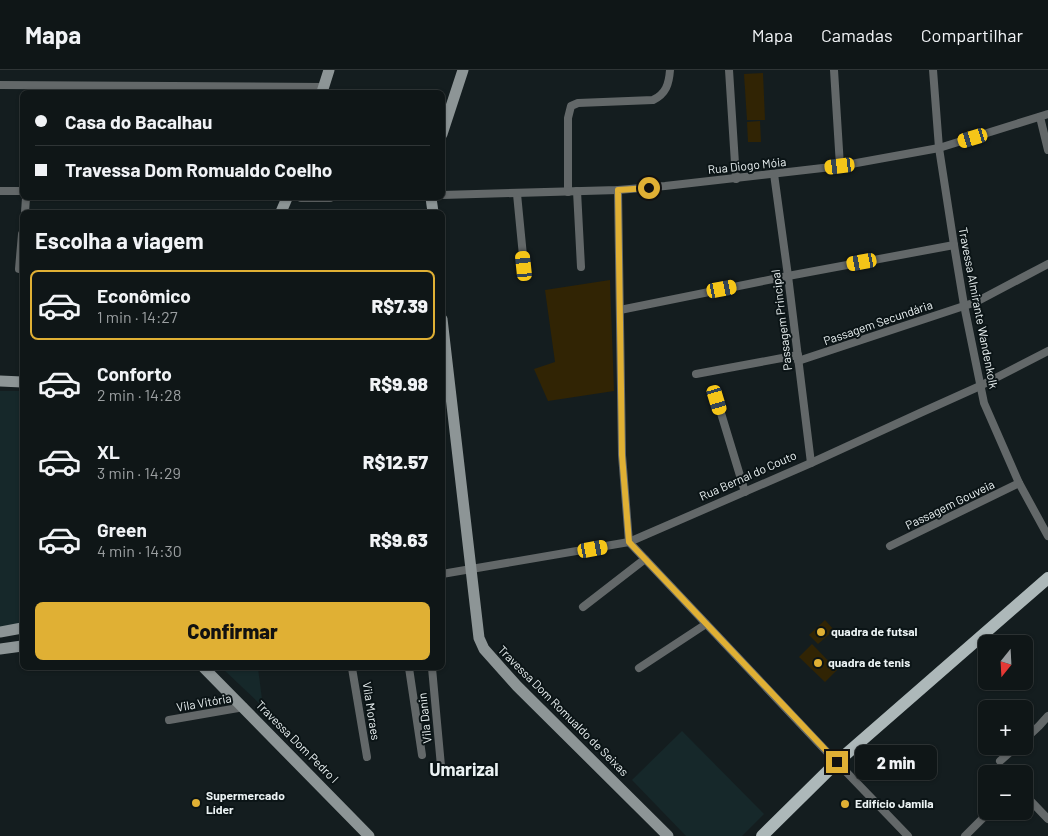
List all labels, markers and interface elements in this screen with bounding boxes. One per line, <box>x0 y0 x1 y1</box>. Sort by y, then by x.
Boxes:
text: Mapa <box>25 20 81 49</box>
text: Mapa <box>752 24 793 46</box>
text: Camadas <box>821 24 893 46</box>
text: Compartilhar <box>921 24 1023 46</box>
text: Casa do Bacalhau <box>65 110 212 133</box>
car <box>956 126 989 150</box>
street label: Rua Diogo Móia <box>707 154 787 176</box>
car <box>824 157 855 175</box>
text: Travessa Dom Romualdo Coelho <box>65 158 332 181</box>
route start <box>638 177 660 199</box>
street label: Travessa Almirante Wandenkolk <box>956 226 1002 390</box>
text: Escolha a viagem <box>35 227 204 253</box>
car <box>514 250 533 282</box>
car <box>845 252 878 272</box>
street label: Passagem Principal <box>768 269 794 371</box>
car <box>705 279 738 299</box>
icon: car <box>37 283 82 328</box>
text: Econômico <box>97 284 191 307</box>
text: R$7.39 <box>372 294 428 317</box>
street label: Passagem Secundária <box>821 297 934 347</box>
text: 1 min · 14:27 <box>97 307 177 326</box>
icon: car <box>37 361 82 406</box>
text: Conforto <box>97 362 172 385</box>
text: R$9.98 <box>370 372 428 395</box>
car <box>705 383 728 417</box>
text: 2 min · 14:28 <box>97 385 181 404</box>
icon: car <box>37 439 82 484</box>
text: XL <box>97 440 120 463</box>
street label: Rua Bernal do Couto <box>697 447 798 503</box>
text: R$12.57 <box>363 450 428 473</box>
text: 3 min · 14:29 <box>97 463 181 482</box>
street label: Passagem Gouveia <box>903 476 996 532</box>
icon: car <box>37 517 82 562</box>
text: Green <box>97 518 147 541</box>
text: R$9.63 <box>369 528 428 551</box>
car <box>576 539 609 559</box>
text: 4 min · 14:30 <box>97 541 182 560</box>
button: Confirmar <box>35 602 430 660</box>
place label: quadra de futsal <box>831 624 918 638</box>
marker: quadra de futsal <box>815 626 827 638</box>
north arrow <box>978 635 1032 690</box>
map controls <box>978 635 1033 820</box>
street label: Travessa Dom Romualdo de Seixas <box>496 642 632 779</box>
place label: quadra de tenis <box>828 655 910 669</box>
marker: quadra de tenis <box>812 657 824 669</box>
street label: Vila Moraes <box>360 681 384 741</box>
street label: Vila Vitória <box>175 690 232 714</box>
street label: Vila Danin <box>414 692 434 744</box>
street label: Travessa Dom Pedro I <box>254 697 342 785</box>
button: + <box>978 700 1033 755</box>
callout: 2 min <box>854 744 937 780</box>
route end <box>826 751 848 773</box>
text: 2 min <box>877 753 915 772</box>
district label: Umarizal <box>429 758 499 780</box>
button: − <box>978 765 1033 820</box>
place label: Supermercado Líder <box>206 788 285 816</box>
place label: Edifício Jamila <box>855 796 934 810</box>
marker: Supermercado Líder <box>190 797 202 809</box>
marker: Edifício Jamila <box>839 798 851 810</box>

